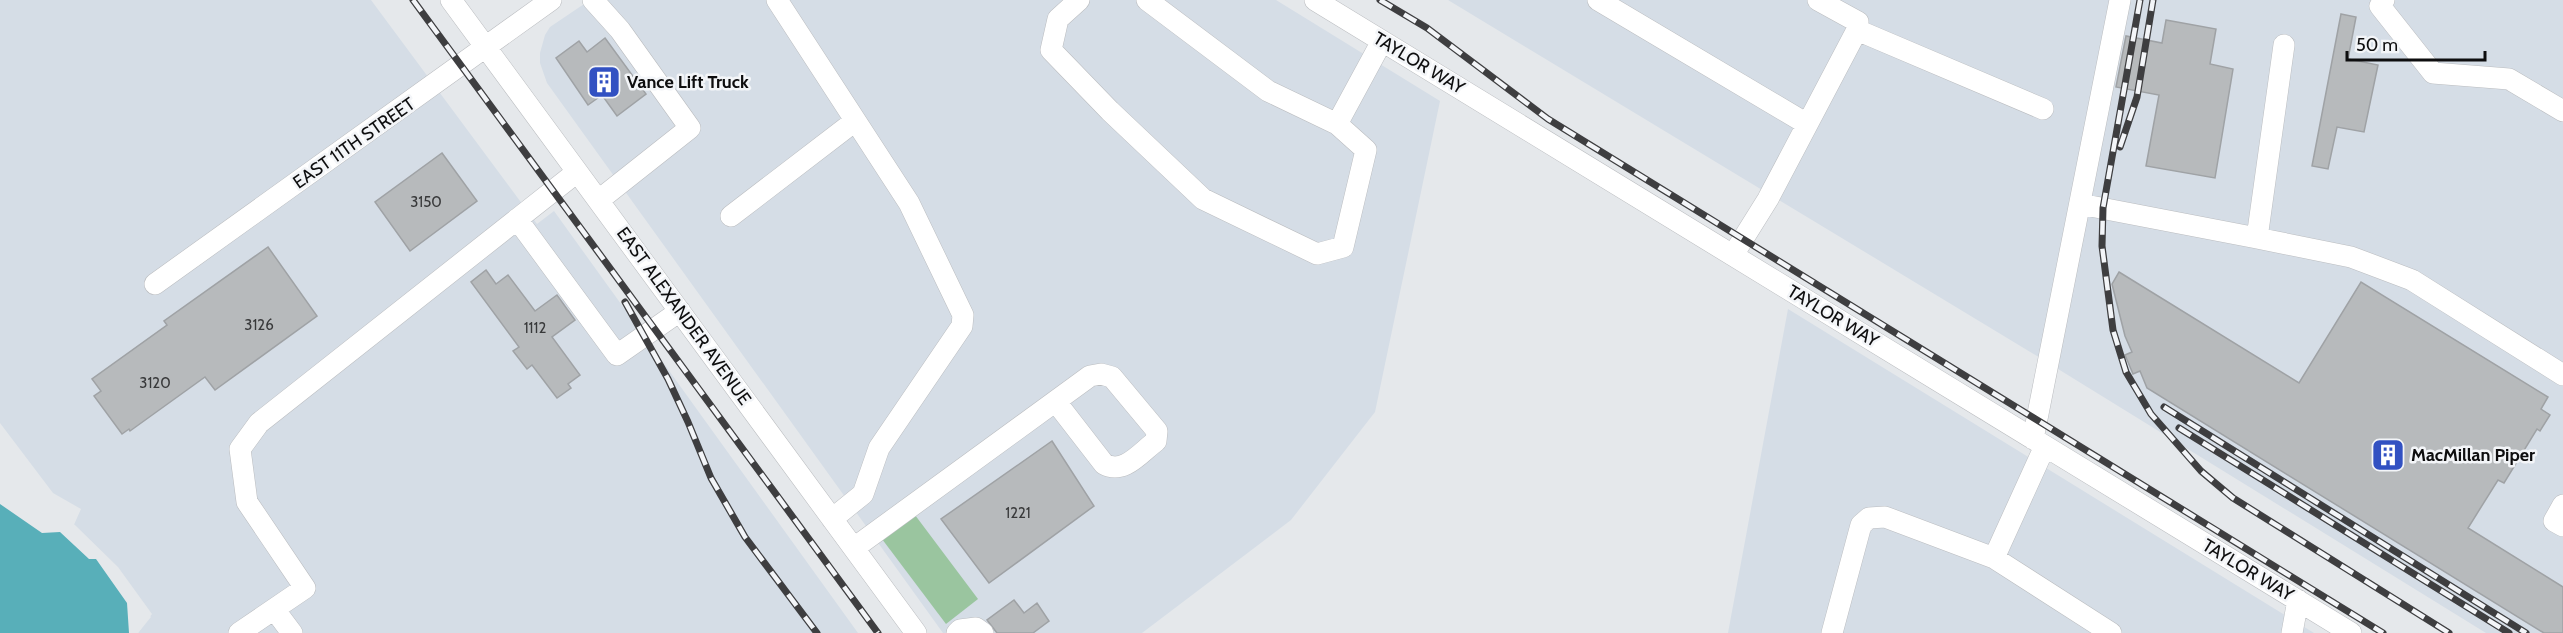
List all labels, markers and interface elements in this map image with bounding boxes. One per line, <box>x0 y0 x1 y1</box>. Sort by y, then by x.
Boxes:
scale bar <box>2347 24 2485 62</box>
street label: TAYLOR WAY <box>1369 27 1469 99</box>
text: 50 m <box>2356 34 2398 56</box>
building icon: Vance Lift Truck <box>586 64 622 100</box>
place label: Vance Lift Truck <box>627 71 749 93</box>
street label: EAST 11TH STREET <box>289 93 420 193</box>
house number: 3150 <box>410 193 442 211</box>
street label: EAST ALEXANDER AVENUE <box>612 223 756 409</box>
street label: TAYLOR WAY <box>1783 280 1883 352</box>
house number: 3126 <box>244 316 274 334</box>
house number: 1112 <box>524 319 546 337</box>
house number: 3120 <box>139 374 171 392</box>
building icon: MacMillan Piper <box>2370 437 2406 473</box>
place label: MacMillan Piper <box>2411 444 2535 466</box>
house number: 1221 <box>1005 504 1031 522</box>
street label: TAYLOR WAY <box>2198 534 2298 606</box>

